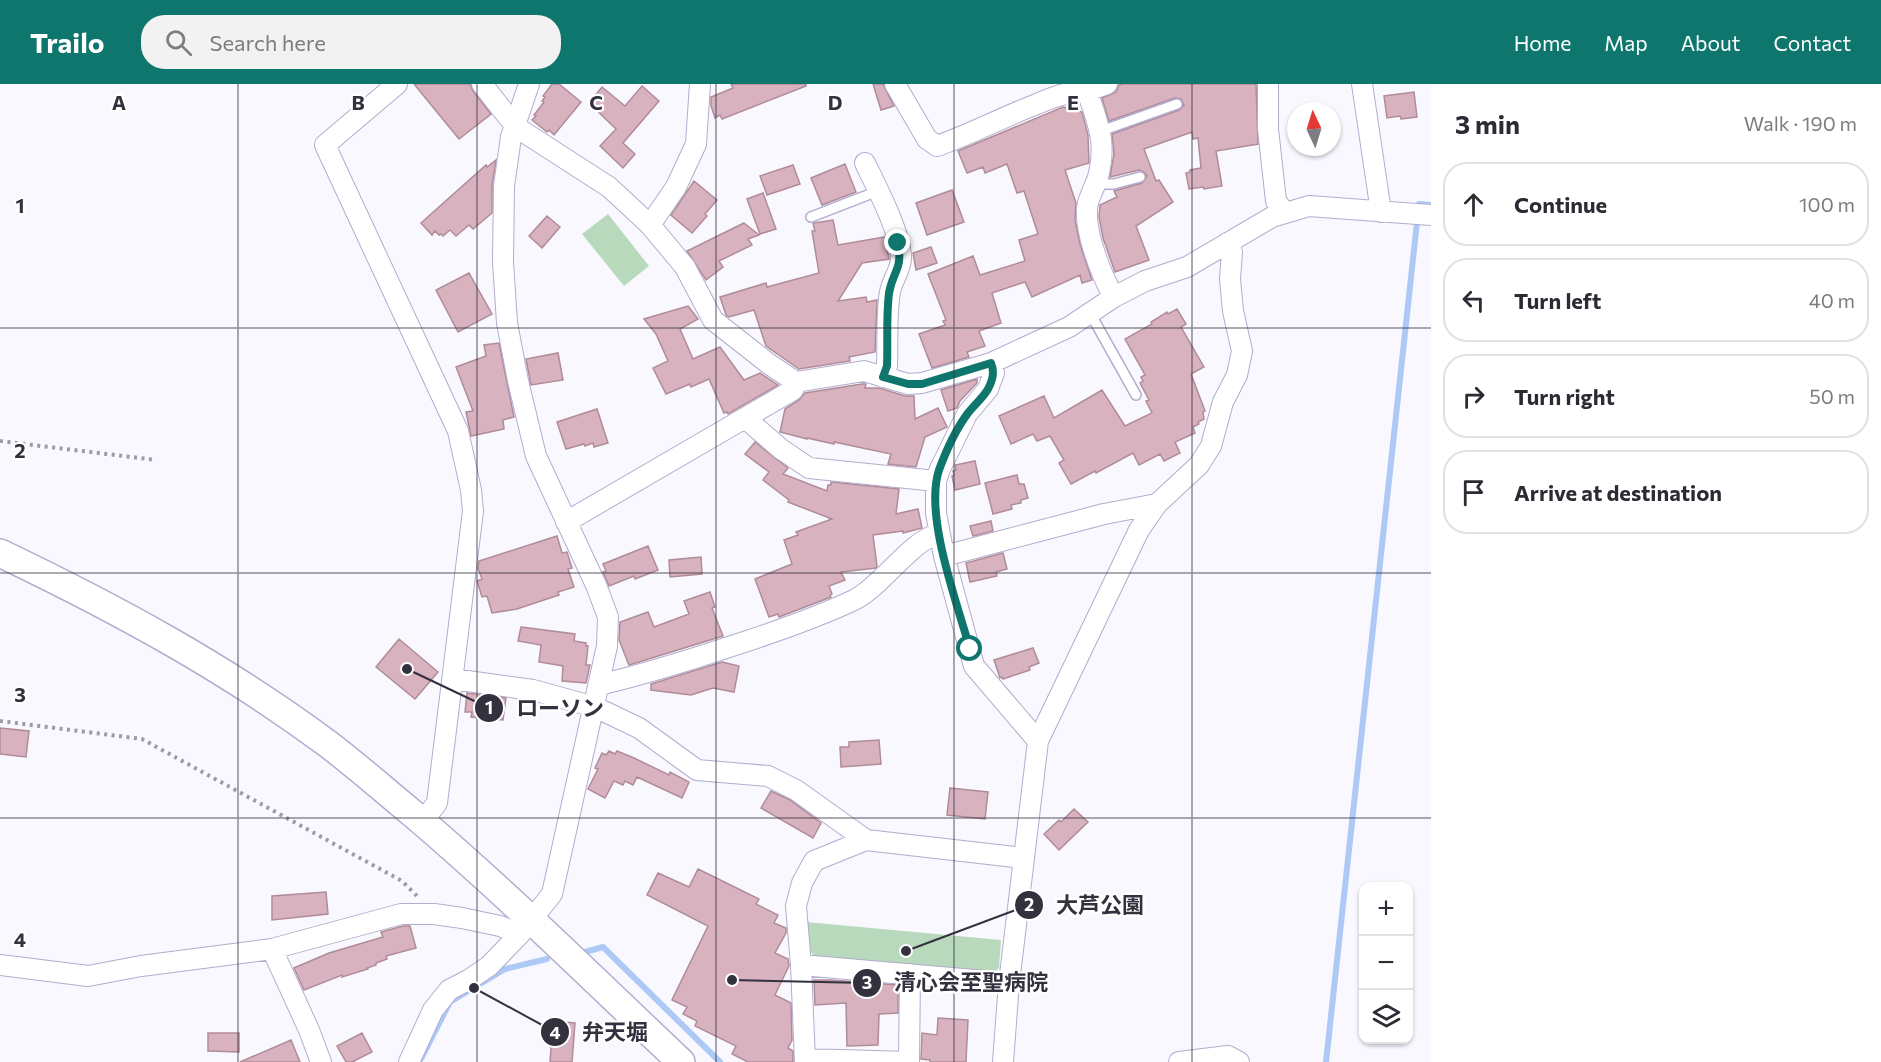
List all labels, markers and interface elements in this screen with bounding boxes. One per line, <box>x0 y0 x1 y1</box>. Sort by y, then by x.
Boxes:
search box <box>141 15 561 69</box>
text: Trailo <box>30 25 105 59</box>
icon: search <box>162 26 195 59</box>
text: Search here <box>210 29 326 56</box>
text: Home <box>1514 30 1571 55</box>
text: Map <box>1604 30 1648 55</box>
text: About <box>1681 30 1740 55</box>
text: Contact <box>1773 30 1851 55</box>
text: A <box>112 90 126 114</box>
text: B <box>351 90 365 114</box>
text: C <box>589 90 603 114</box>
text: D <box>828 90 842 114</box>
text: E <box>1067 90 1079 114</box>
north arrow <box>1287 102 1341 156</box>
text: 3 min <box>1455 108 1520 139</box>
text: Walk · 190 m <box>1744 111 1857 135</box>
icon: ahead <box>1457 188 1490 221</box>
text: Continue <box>1514 191 1607 218</box>
text: 100 m <box>1799 192 1855 216</box>
text: 1 <box>15 193 25 217</box>
route end <box>884 229 910 255</box>
icon: left <box>1457 284 1490 317</box>
text: Turn left <box>1514 287 1601 314</box>
text: 40 m <box>1809 288 1855 312</box>
icon: right <box>1457 380 1490 413</box>
text: Turn right <box>1514 383 1615 410</box>
text: 50 m <box>1809 384 1855 408</box>
text: 2 <box>14 438 26 462</box>
icon: arrive <box>1457 476 1490 509</box>
text: Arrive at destination <box>1514 479 1722 506</box>
route start <box>956 635 982 661</box>
text: 3 <box>14 682 26 706</box>
callout: ローソン <box>474 688 616 728</box>
text: ローソン <box>516 694 604 721</box>
text: 1 <box>485 696 493 718</box>
map controls <box>1359 882 1413 1044</box>
button: + <box>1359 882 1413 936</box>
callout: 大芦公園 <box>1014 885 1156 925</box>
text: 大芦公園 <box>1056 891 1144 918</box>
text: 2 <box>1024 893 1034 915</box>
text: 4 <box>14 927 26 951</box>
button: − <box>1359 936 1413 990</box>
callout: 清心会至聖病院 <box>852 963 1060 1003</box>
text: 清心会至聖病院 <box>894 968 1048 995</box>
text: 3 <box>862 971 872 993</box>
button: layers <box>1359 990 1413 1044</box>
callout: 弁天堀 <box>540 1012 660 1052</box>
text: 弁天堀 <box>582 1018 648 1045</box>
text: 4 <box>549 1021 561 1043</box>

